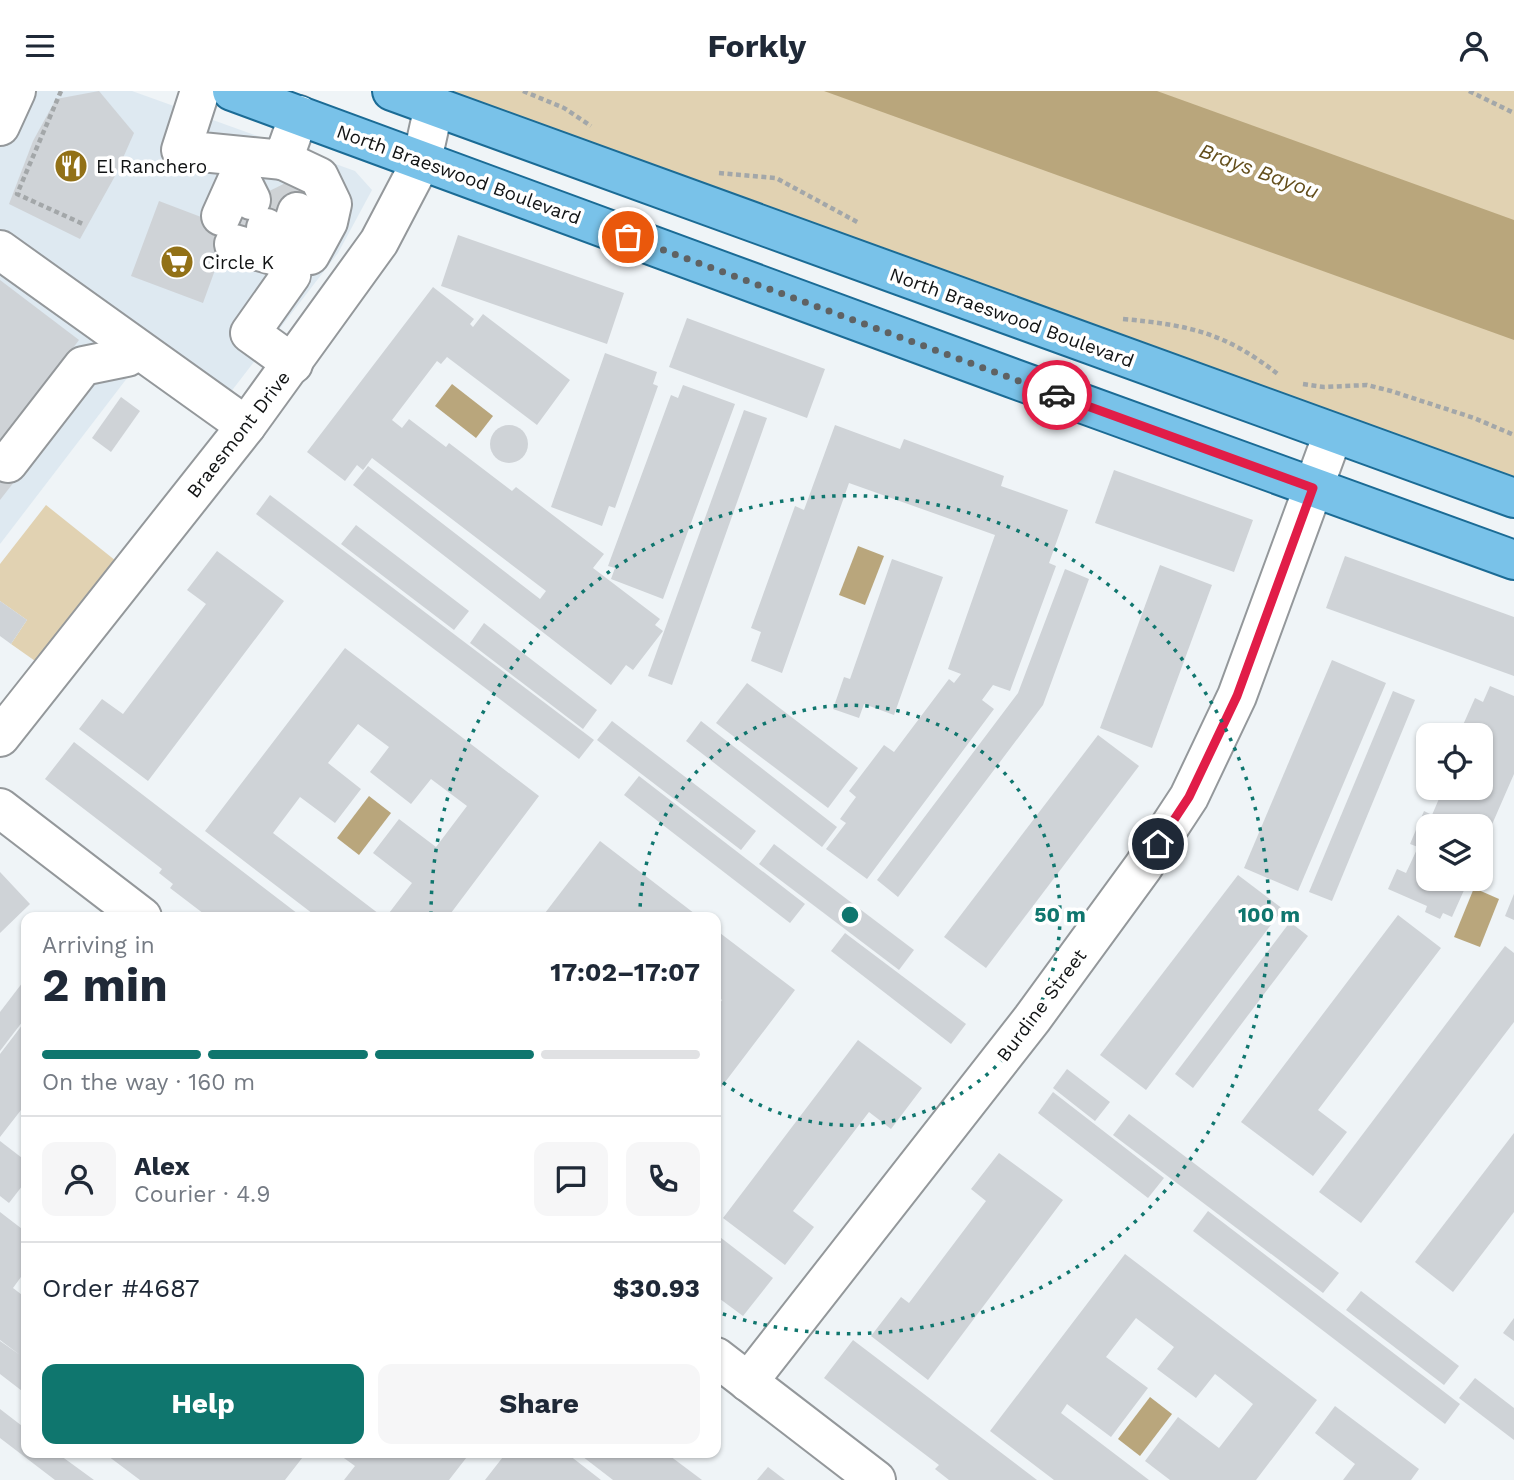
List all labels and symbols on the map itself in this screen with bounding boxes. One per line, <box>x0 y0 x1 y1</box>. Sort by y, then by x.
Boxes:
street label: North Braeswood Boulevard <box>334 120 584 229</box>
water label: Brays Bayou <box>1196 137 1322 204</box>
restaurant icon: El Ranchero <box>52 147 90 185</box>
place label: El Ranchero <box>96 155 207 178</box>
pin <box>598 207 658 267</box>
supermarket icon: Circle K <box>158 243 196 281</box>
place label: Circle K <box>202 251 274 274</box>
street label: North Braeswood Boulevard <box>887 263 1137 372</box>
courier <box>1022 360 1092 430</box>
street label: Braesmont Drive <box>182 366 295 502</box>
pin <box>1128 814 1188 874</box>
text: 50 m <box>1034 902 1086 927</box>
text: 100 m <box>1238 902 1300 927</box>
centre of rings <box>838 903 862 927</box>
street label: Burdine Street <box>992 944 1091 1066</box>

